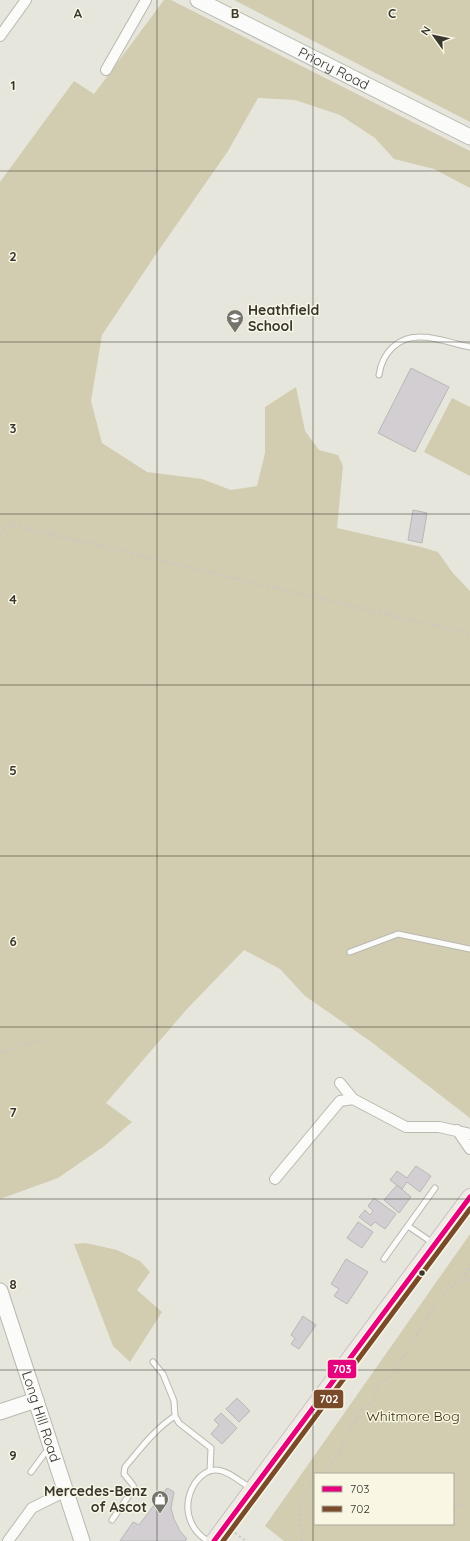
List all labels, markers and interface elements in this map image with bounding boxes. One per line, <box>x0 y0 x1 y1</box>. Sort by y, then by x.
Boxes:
text: A <box>74 5 83 21</box>
text: B <box>231 5 239 21</box>
text: C <box>388 5 396 21</box>
north arrow <box>414 16 454 56</box>
text: N <box>418 23 434 38</box>
street label: Priory Road <box>295 43 372 94</box>
text: 1 <box>10 77 16 93</box>
text: 2 <box>9 248 17 264</box>
place label: Heathfield School <box>248 301 319 335</box>
school or university icon: Heathfield School <box>225 308 245 333</box>
text: 3 <box>10 420 17 436</box>
text: 4 <box>9 591 17 607</box>
text: 5 <box>9 762 17 778</box>
text: 6 <box>9 933 17 949</box>
text: 7 <box>9 1104 17 1120</box>
unlabelled marker <box>417 1268 427 1278</box>
text: 8 <box>9 1276 17 1292</box>
line badge: 703 <box>327 1359 357 1379</box>
text: 703 <box>333 1362 351 1376</box>
street label: Long Hill Road <box>18 1369 64 1464</box>
line badge: 702 <box>313 1389 344 1409</box>
text: 702 <box>319 1392 339 1406</box>
park label: Whitmore Bog <box>366 1407 460 1425</box>
text: 9 <box>9 1447 17 1463</box>
legend <box>314 1473 454 1525</box>
text: 703 <box>350 1481 370 1496</box>
place label: Mercedes-Benz of Ascot <box>44 1482 147 1516</box>
shop icon: Mercedes-Benz of Ascot <box>150 1489 170 1514</box>
text: 702 <box>350 1501 370 1516</box>

